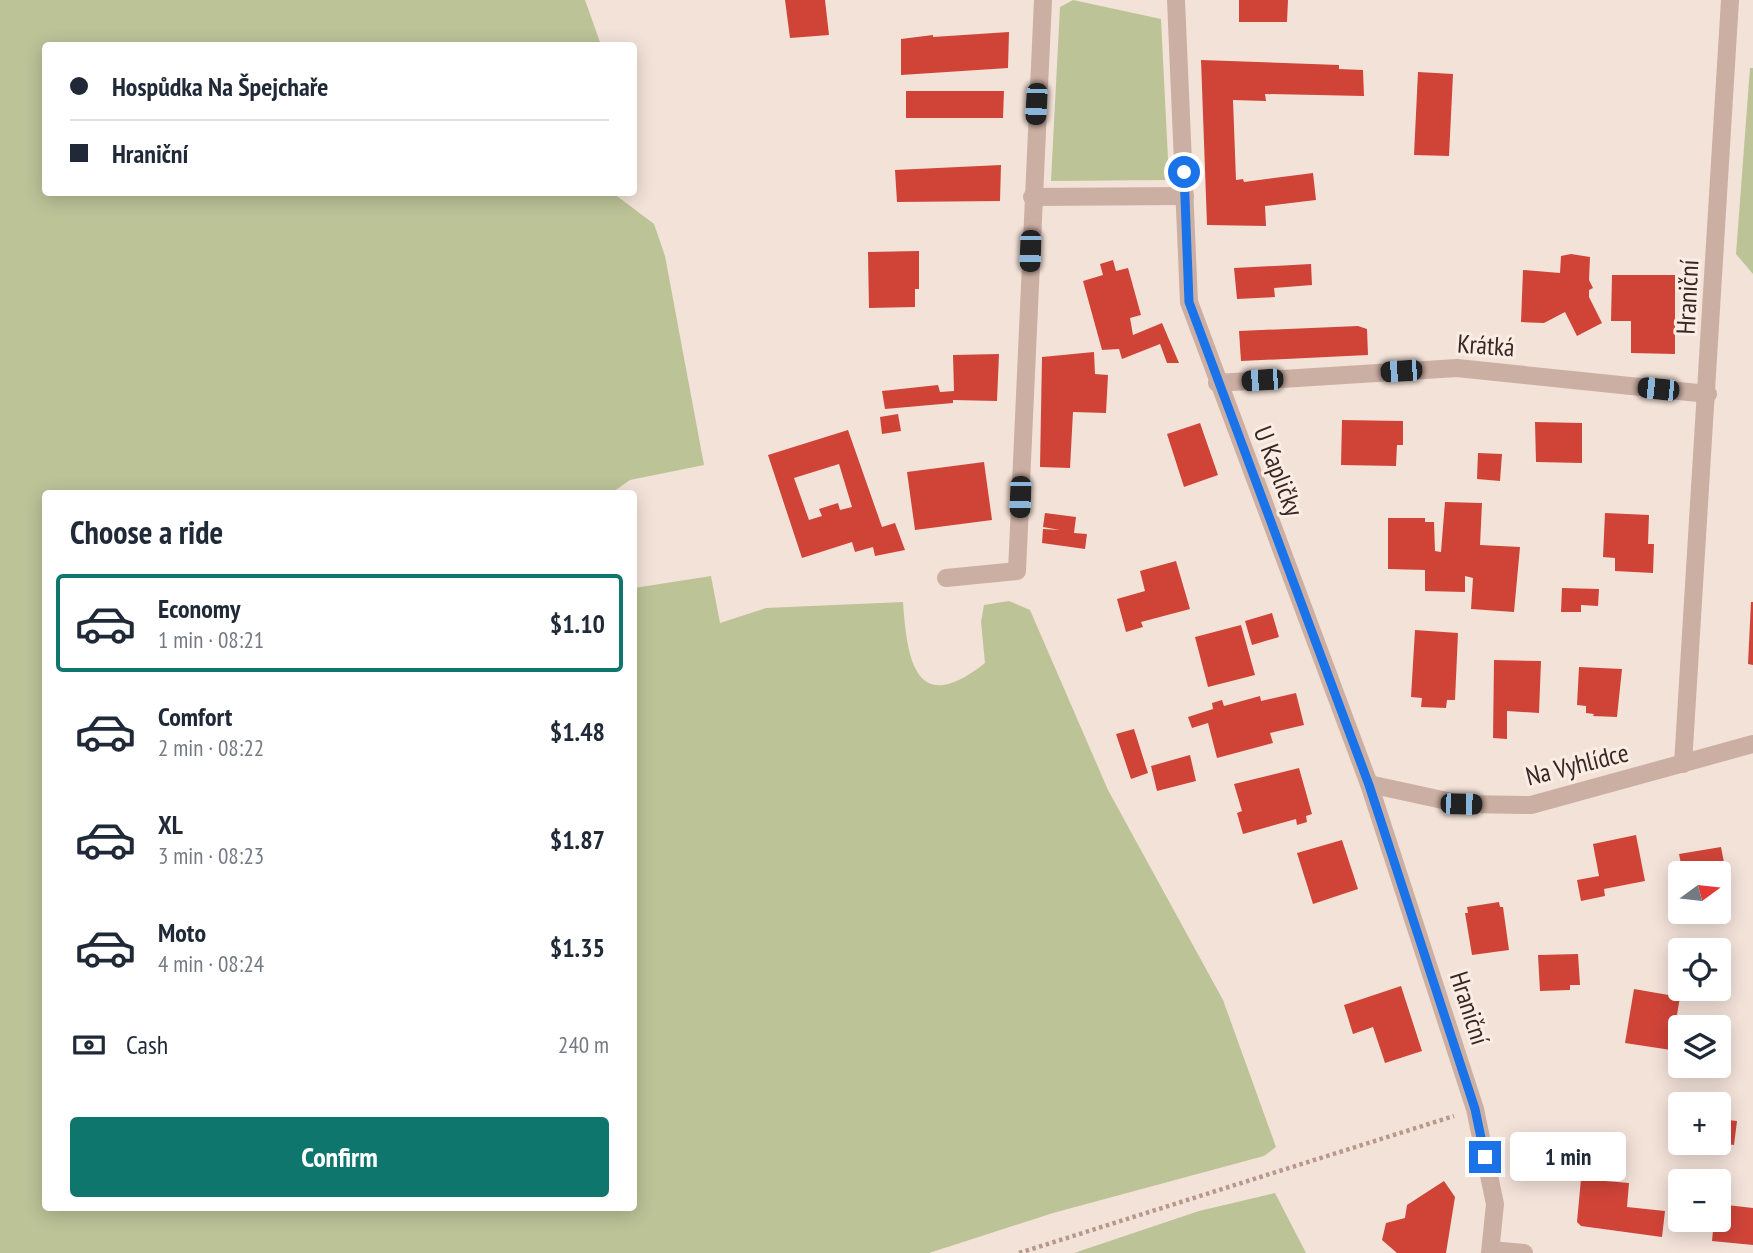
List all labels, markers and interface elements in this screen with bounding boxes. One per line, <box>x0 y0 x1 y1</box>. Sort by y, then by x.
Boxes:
text: Hospůdka Na Špejchaře <box>112 70 328 103</box>
car <box>1025 82 1048 126</box>
text: Hraniční <box>112 137 188 170</box>
route start <box>1168 156 1200 188</box>
car <box>1019 230 1042 272</box>
street label: Hraniční <box>1669 258 1705 335</box>
street label: Krátká <box>1456 327 1516 363</box>
car <box>1380 359 1423 383</box>
car <box>1241 368 1284 392</box>
car <box>1637 376 1680 402</box>
street label: U Kapličky <box>1247 421 1311 521</box>
car <box>1009 476 1032 518</box>
text: Choose a ride <box>70 511 223 553</box>
icon: car <box>74 592 137 655</box>
text: Economy <box>158 592 240 625</box>
text: $1.10 <box>550 607 605 640</box>
text: 1 min · 08:21 <box>158 625 264 654</box>
icon: car <box>74 700 137 763</box>
text: Comfort <box>158 700 232 733</box>
text: $1.48 <box>550 715 605 748</box>
text: 2 min · 08:22 <box>158 733 264 762</box>
street label: Na Vyhlídce <box>1522 735 1632 793</box>
car <box>1440 793 1483 815</box>
icon: car <box>74 808 137 871</box>
text: XL <box>158 808 183 841</box>
text: $1.87 <box>550 823 605 856</box>
text: 3 min · 08:23 <box>158 841 264 870</box>
north arrow <box>1668 861 1731 924</box>
map controls <box>1668 861 1731 1232</box>
icon: car <box>74 916 137 979</box>
text: Moto <box>158 916 206 949</box>
text: $1.35 <box>550 931 605 964</box>
button: locate <box>1668 938 1731 1001</box>
text: 4 min · 08:24 <box>158 949 264 978</box>
street label: Hraniční <box>1443 967 1497 1049</box>
button: layers <box>1668 1015 1731 1078</box>
icon: cash <box>70 1026 108 1064</box>
text: Cash <box>126 1028 168 1061</box>
text: 240 m <box>558 1030 609 1059</box>
button: + <box>1668 1092 1731 1155</box>
button: Confirm <box>70 1117 609 1197</box>
callout: 1 min <box>1510 1132 1625 1182</box>
route end <box>1469 1141 1501 1173</box>
text: 1 min <box>1545 1142 1591 1171</box>
button: − <box>1668 1169 1731 1232</box>

